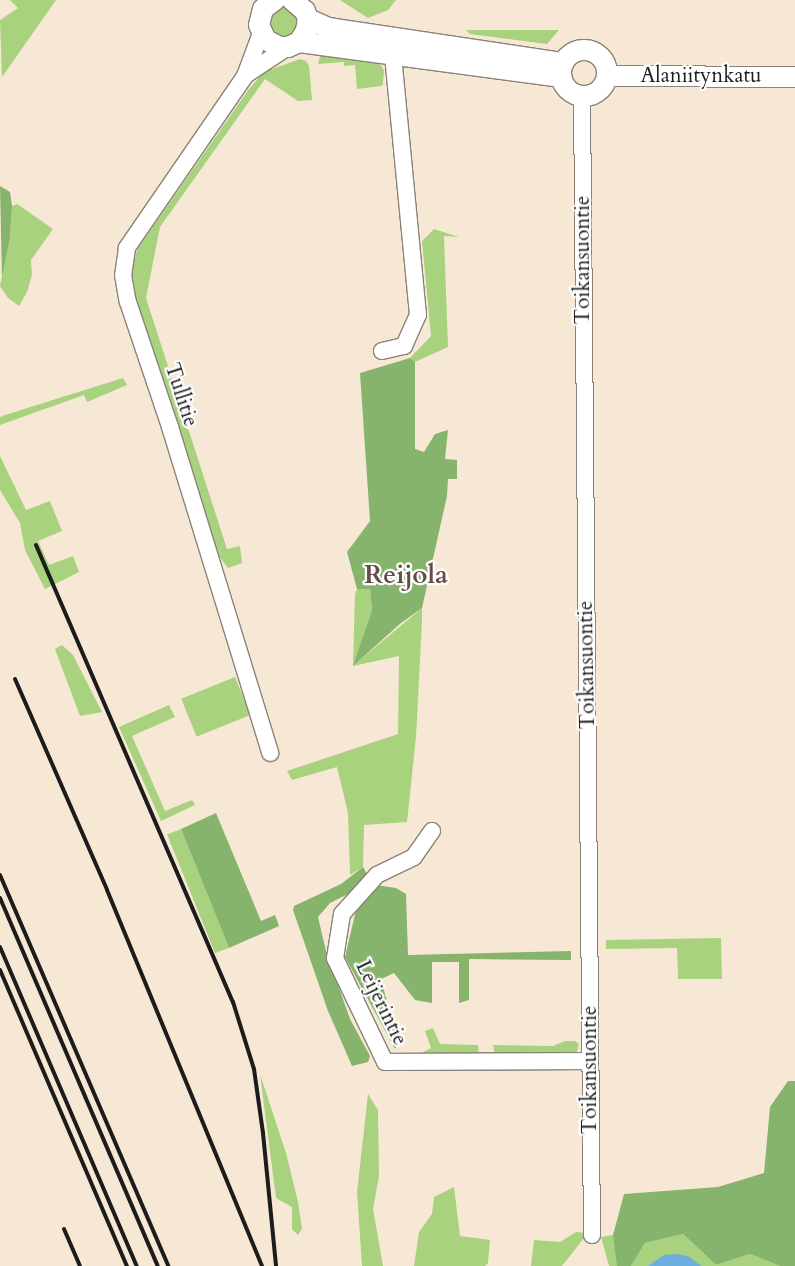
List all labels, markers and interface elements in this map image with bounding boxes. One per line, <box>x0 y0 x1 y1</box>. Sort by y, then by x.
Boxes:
street label: Alaniitynkatu <box>640 63 762 89</box>
street label: Toikansuontie <box>570 196 596 324</box>
street label: Tullitie <box>159 360 203 430</box>
district label: Reijola <box>364 559 448 591</box>
street label: Toikansuontie <box>573 600 601 730</box>
street label: Leijerintie <box>350 957 412 1049</box>
street label: Toikansuontie <box>577 1006 603 1134</box>

